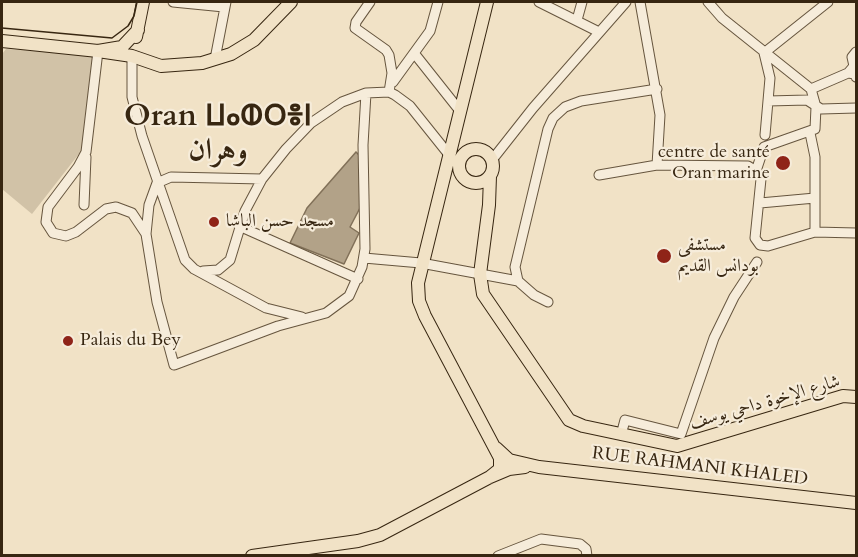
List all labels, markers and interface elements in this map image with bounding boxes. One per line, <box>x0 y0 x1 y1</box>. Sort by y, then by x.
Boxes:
district label: Oran ⵡⴰⵀⵔⴻⵏ وهران <box>124 100 312 170</box>
place label: centre de santé Oran marine <box>658 142 770 184</box>
marker: centre de santé Oran marine <box>774 154 792 172</box>
place label: مسجد حسن الباشا <box>226 211 334 233</box>
marker: مسجد حسن الباشا <box>207 215 221 229</box>
place label: مستشفى بودانس القديم <box>678 235 759 278</box>
marker: مستشفى بودانس القديم <box>655 247 673 265</box>
place label: Palais du Bey <box>80 330 181 352</box>
marker: Palais du Bey <box>61 334 75 348</box>
street label: شارع الإخوة داحي يوسف <box>687 371 843 435</box>
street label: RUE RAHMANI KHALED <box>591 443 809 491</box>

